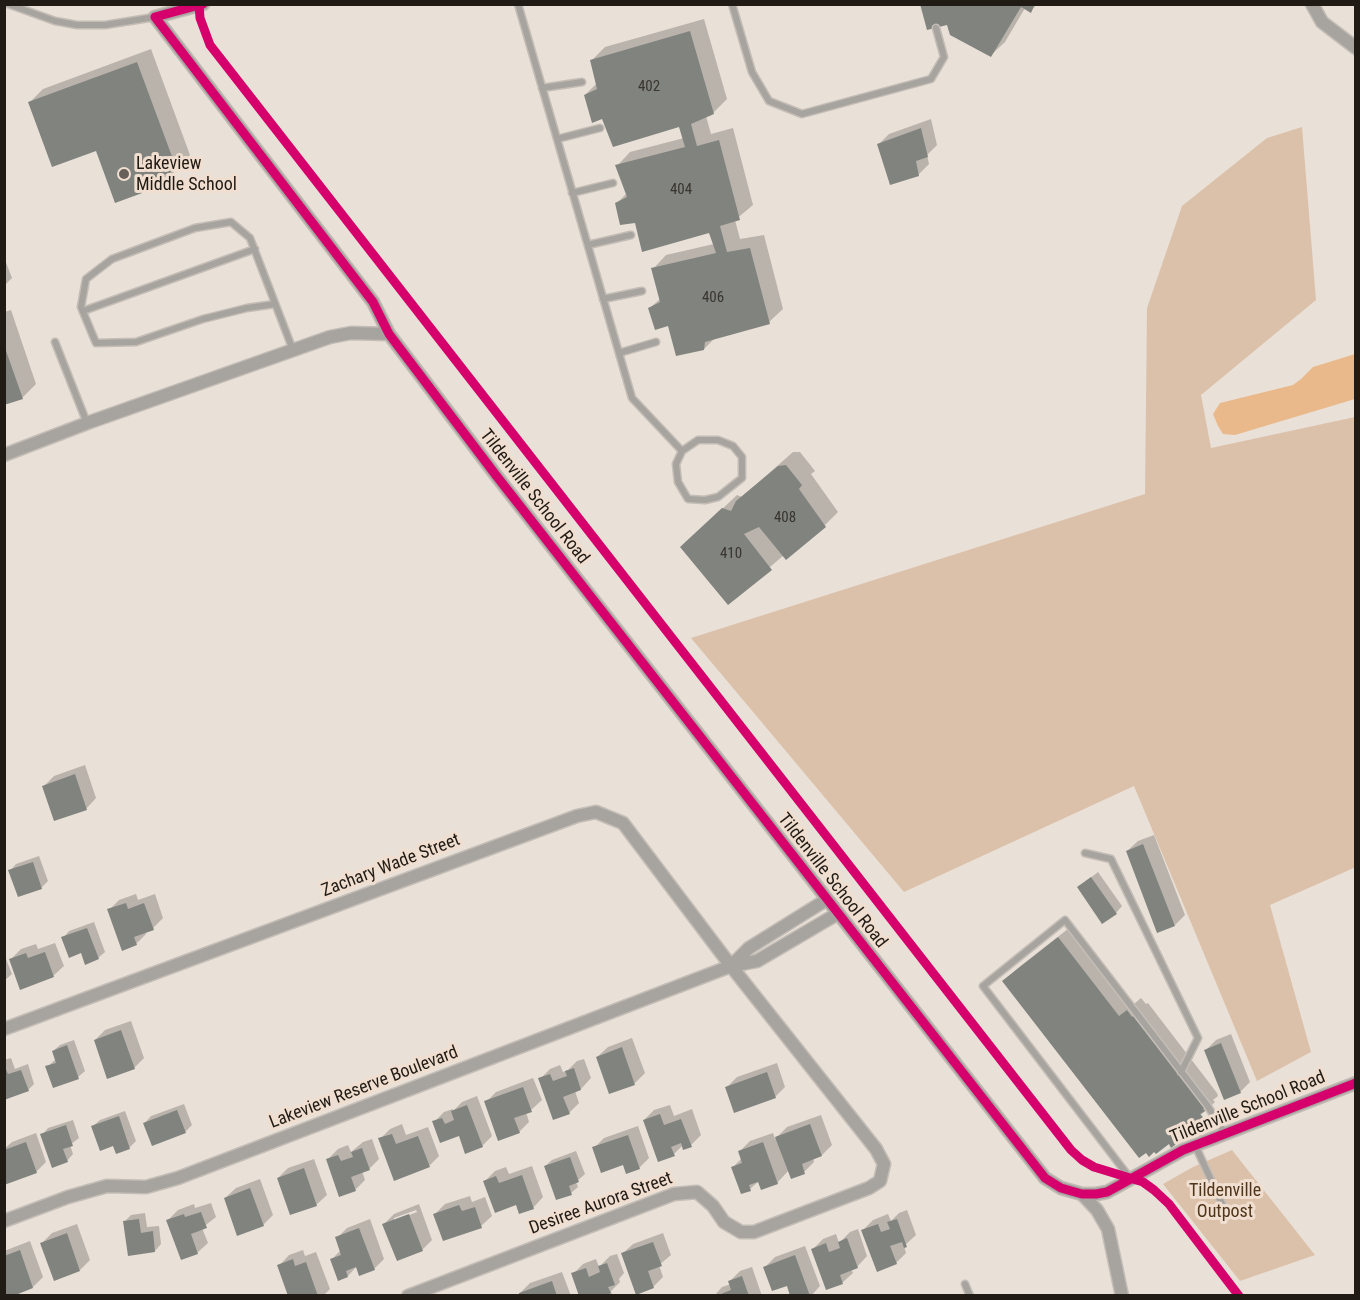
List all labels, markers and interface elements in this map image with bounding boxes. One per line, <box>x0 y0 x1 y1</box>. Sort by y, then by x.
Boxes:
house number: 402 <box>638 78 660 96</box>
place label: Lakeview Middle School <box>136 153 237 195</box>
marker: Lakeview Middle School <box>117 167 131 181</box>
house number: 404 <box>670 181 692 199</box>
house number: 406 <box>702 289 724 307</box>
street label: Tildenville School Road <box>475 425 593 569</box>
house number: 408 <box>774 509 796 527</box>
house number: 410 <box>720 545 742 563</box>
street label: Tildenville School Road <box>773 809 891 953</box>
street label: Zachary Wade Street <box>319 830 463 902</box>
street label: Lakeview Reserve Boulevard <box>267 1042 461 1134</box>
street label: Tildenville School Road <box>1167 1067 1329 1149</box>
street label: Desiree Aurora Street <box>526 1168 676 1240</box>
park label: Tildenville Outpost <box>1189 1180 1261 1222</box>

